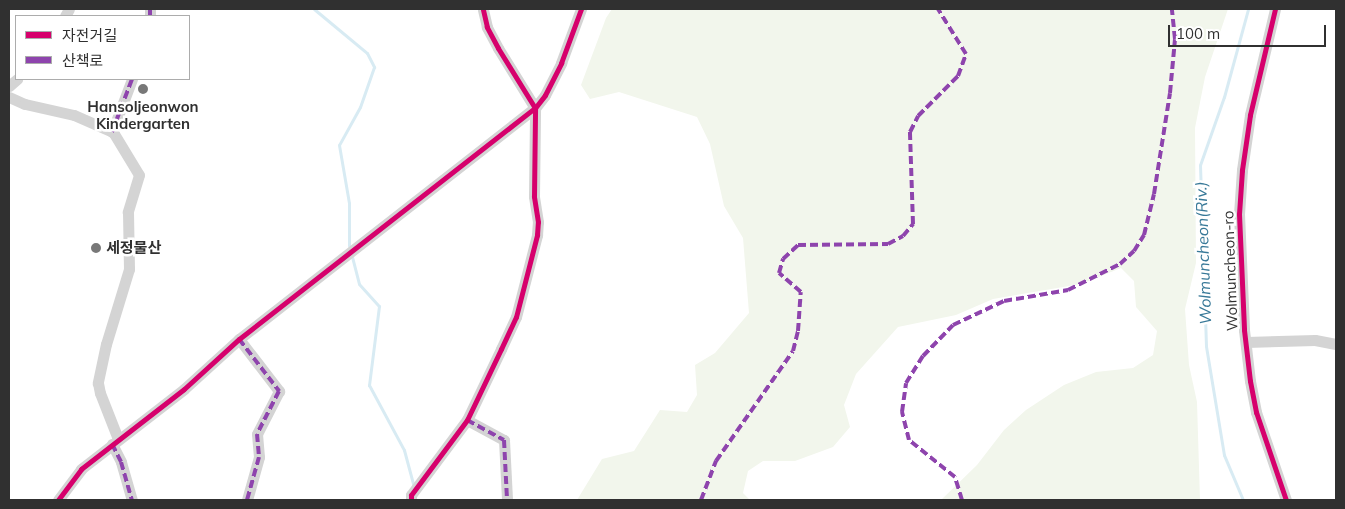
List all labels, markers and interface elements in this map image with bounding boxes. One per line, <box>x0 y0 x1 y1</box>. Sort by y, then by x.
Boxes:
legend <box>15 15 190 80</box>
scale bar <box>1170 15 1328 47</box>
text: 100 m <box>1176 24 1220 43</box>
text: 자전거길 <box>62 26 117 45</box>
text: 산책로 <box>62 51 103 70</box>
marker: Hansoljeonwon Kindergarten <box>137 83 149 95</box>
place label: Hansoljeonwon Kindergarten <box>87 97 199 132</box>
water label: Wolmuncheon(Riv.) <box>1191 181 1215 325</box>
street label: Wolmuncheon-ro <box>1219 210 1241 332</box>
place label: 세정물산 <box>106 239 161 257</box>
marker: 세정물산 <box>90 242 102 254</box>

